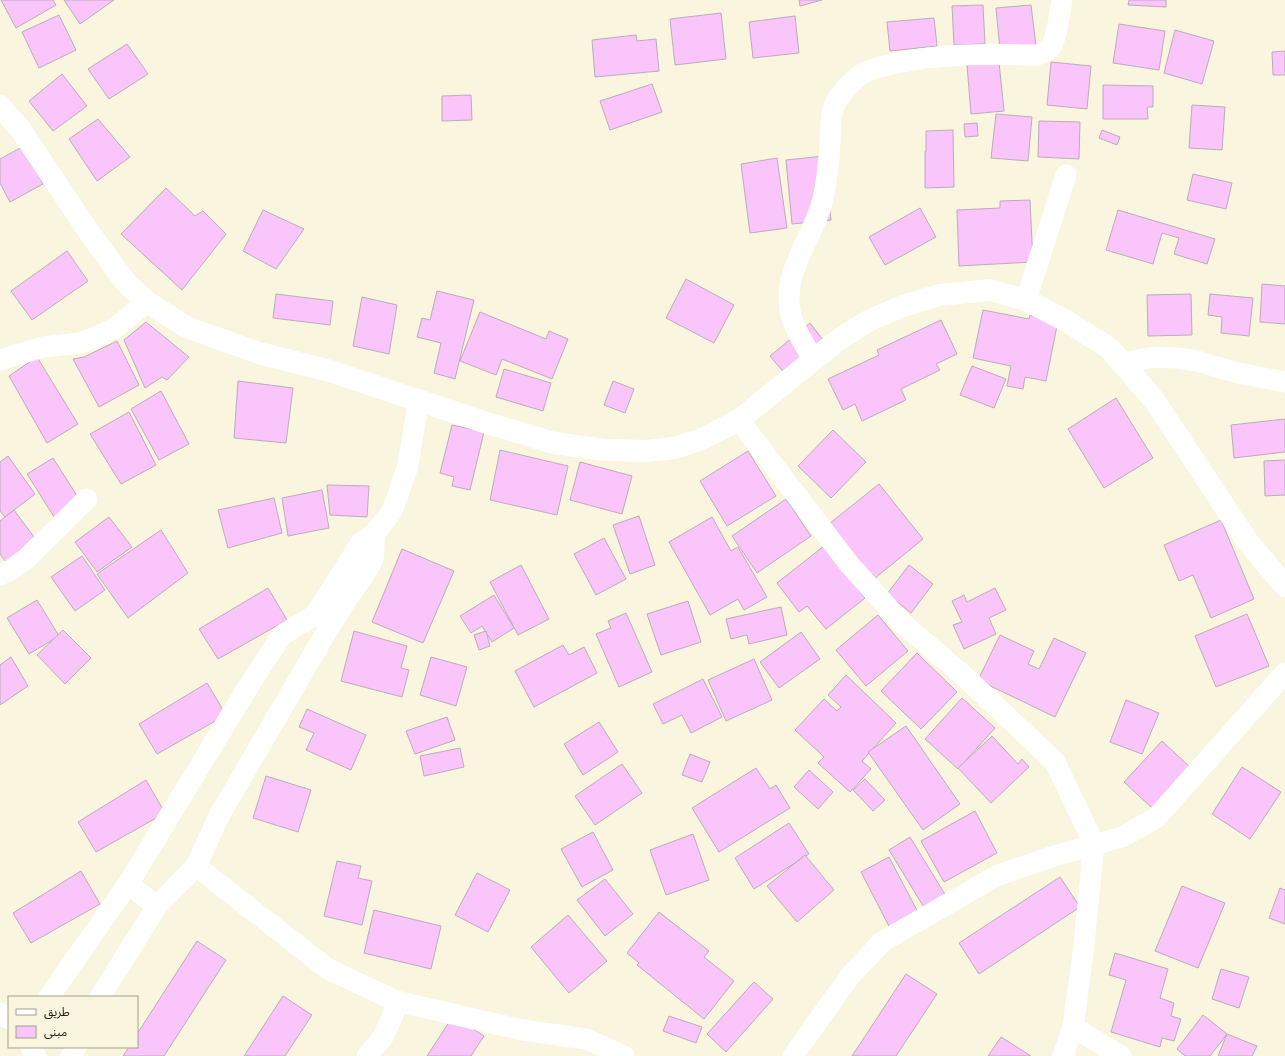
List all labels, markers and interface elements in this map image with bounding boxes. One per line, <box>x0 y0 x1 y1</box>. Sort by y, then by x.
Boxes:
legend <box>8 996 138 1048</box>
text: طريق <box>44 1005 70 1020</box>
text: مبنى <box>44 1025 67 1039</box>

